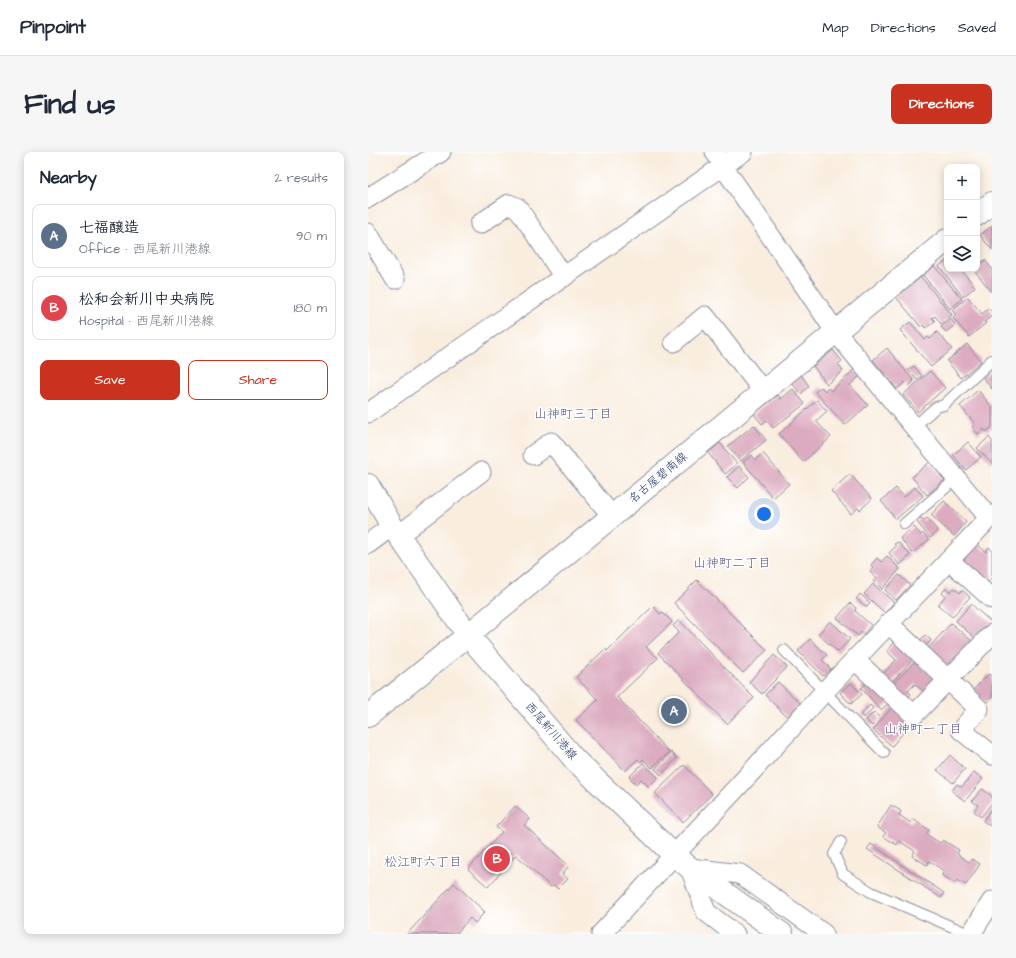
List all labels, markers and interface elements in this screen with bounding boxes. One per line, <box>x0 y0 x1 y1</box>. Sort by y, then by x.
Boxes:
text: Pinpoint <box>20 14 86 41</box>
text: Map <box>822 18 849 38</box>
text: Directions <box>871 18 936 38</box>
text: Saved <box>958 18 996 38</box>
button: Directions <box>891 84 992 124</box>
text: Find us <box>24 85 115 124</box>
map controls <box>944 164 980 272</box>
button: + <box>944 164 980 200</box>
text: Nearby <box>40 166 97 190</box>
text: 2 results <box>274 169 328 187</box>
button: − <box>944 200 980 236</box>
text: 七福醸造 <box>79 217 139 238</box>
text: A <box>50 227 58 245</box>
text: 90 m <box>296 227 327 245</box>
button: layers <box>944 236 980 272</box>
text: Office · 西尾新川港線 <box>79 240 211 258</box>
text: 松和会新川中央病院 <box>79 289 214 310</box>
text: B <box>49 299 59 317</box>
text: 180 m <box>293 299 327 317</box>
text: Hospital · 西尾新川港線 <box>79 312 214 330</box>
button: Save <box>40 360 180 400</box>
button: Share <box>188 360 328 400</box>
district label: 山神町三丁目 <box>534 405 612 423</box>
street label: 名古屋碧南線 <box>625 448 691 508</box>
your location <box>754 504 774 524</box>
district label: 山神町二丁目 <box>693 554 771 572</box>
pin: A <box>661 696 687 726</box>
street label: 西尾新川港線 <box>521 698 581 764</box>
district label: 山神町一丁目 <box>884 720 962 738</box>
pin: B <box>484 844 510 874</box>
district label: 松江町六丁目 <box>384 853 462 871</box>

